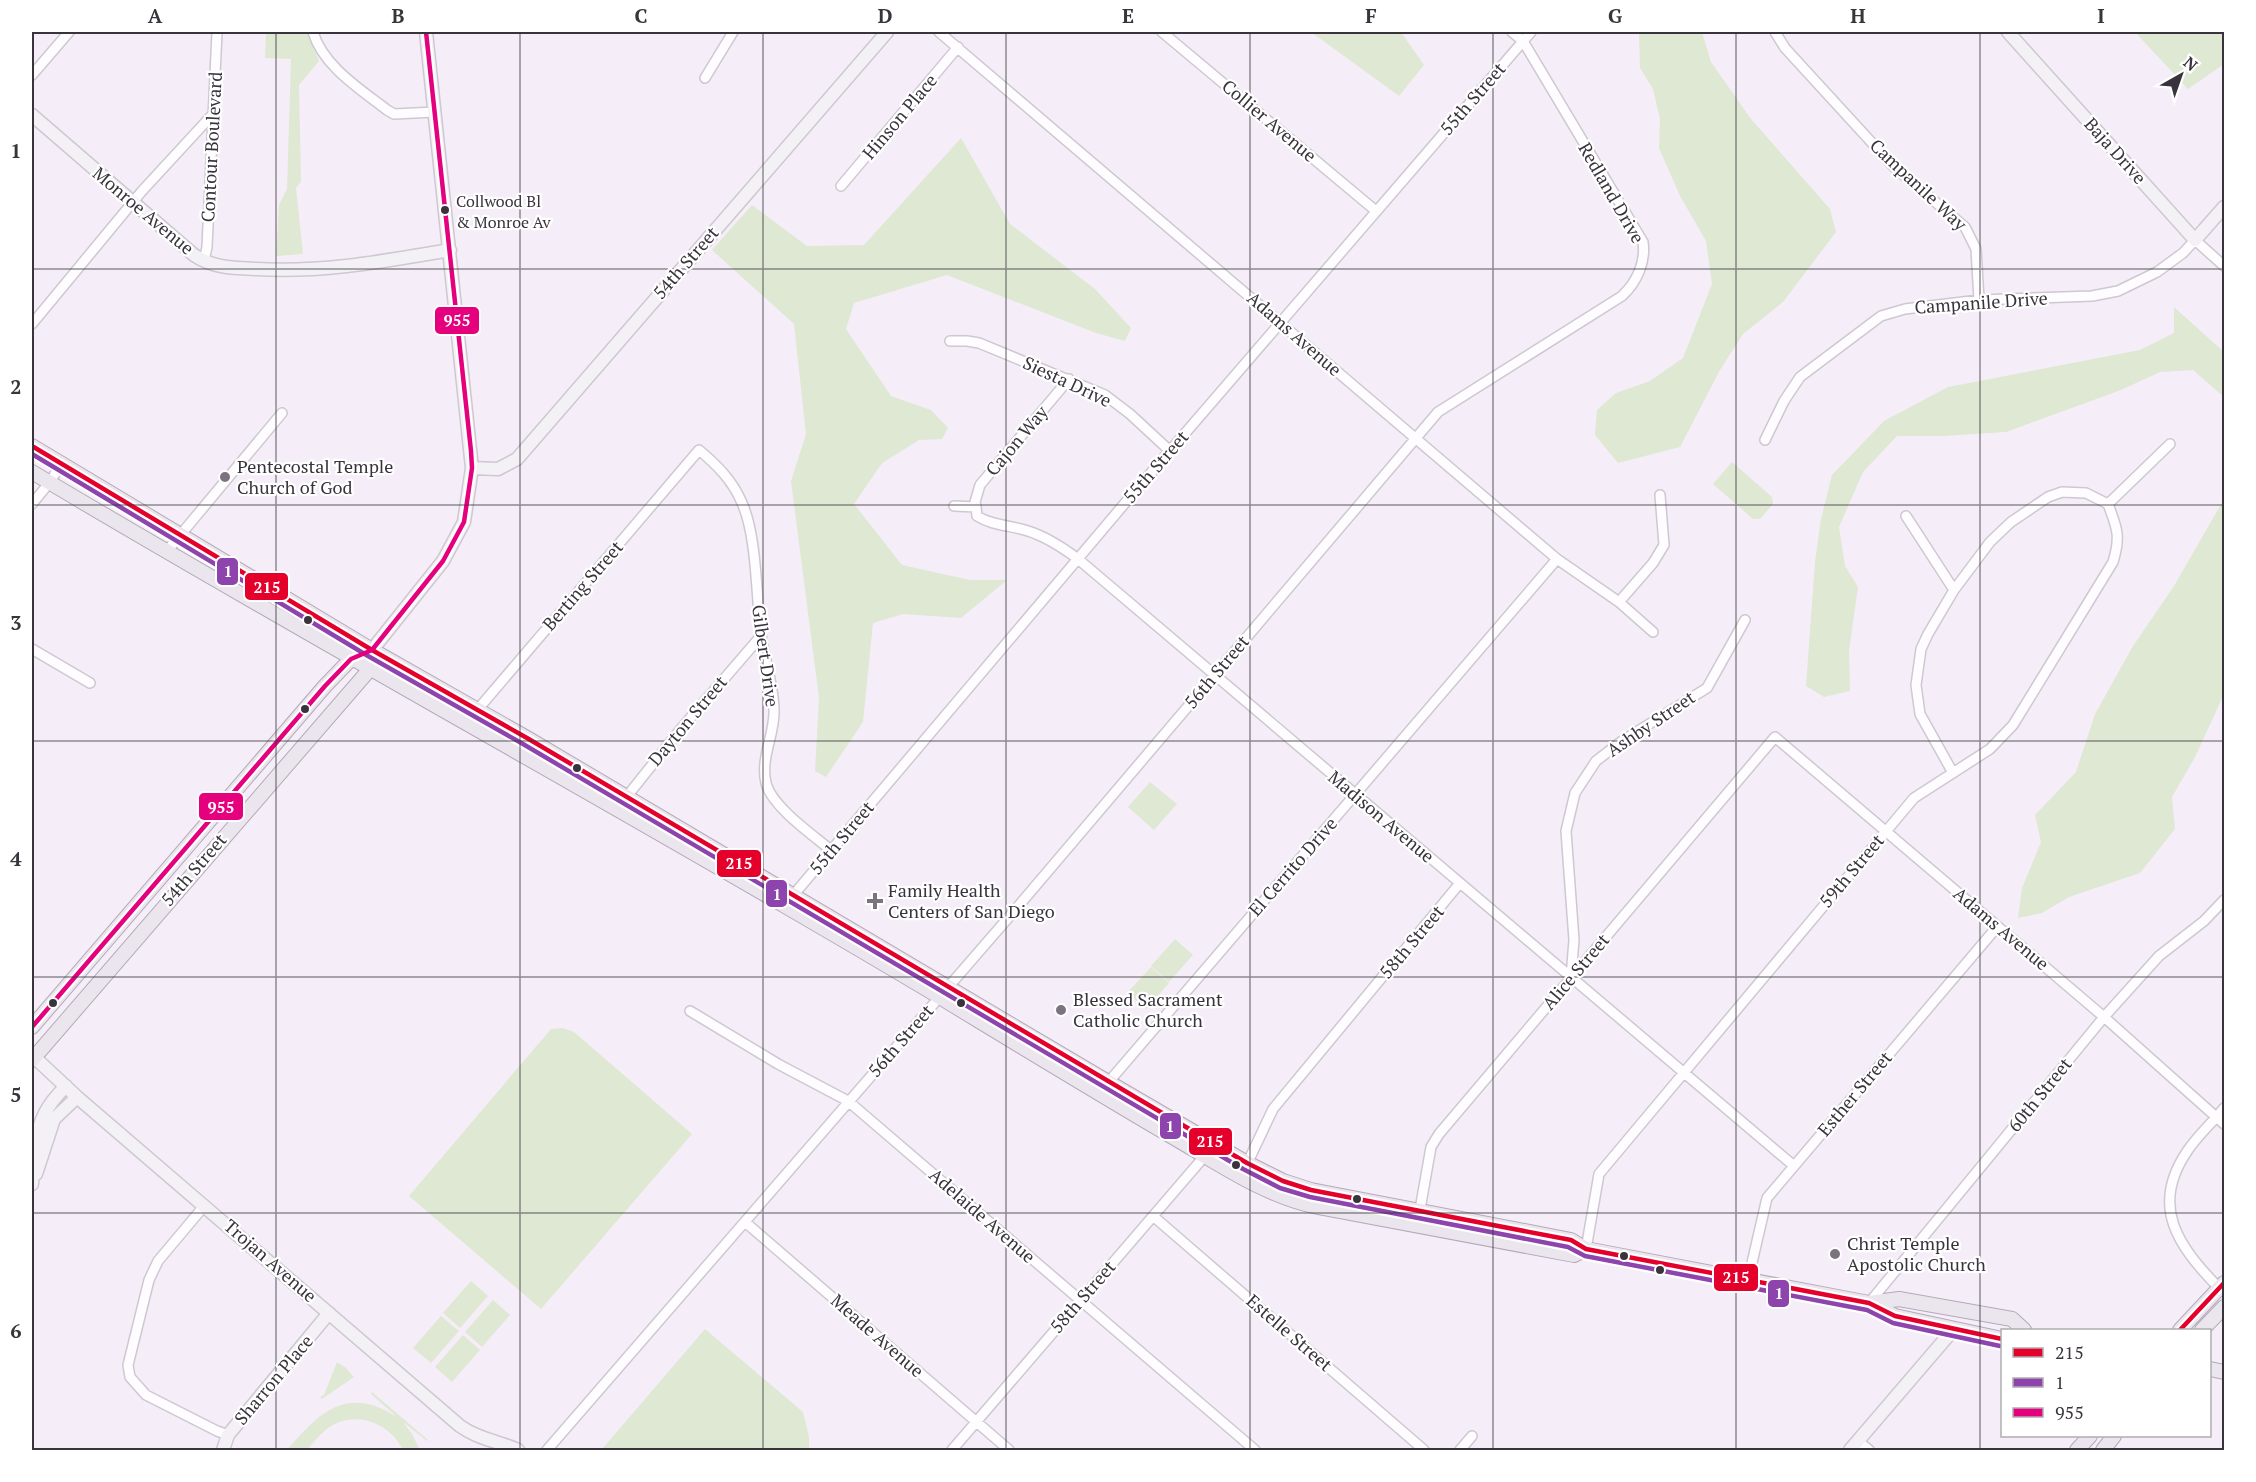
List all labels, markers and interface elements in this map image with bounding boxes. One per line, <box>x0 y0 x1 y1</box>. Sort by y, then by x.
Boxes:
text: A <box>148 2 163 29</box>
text: B <box>392 2 405 29</box>
text: C <box>634 2 648 29</box>
text: D <box>878 2 892 29</box>
text: E <box>1122 2 1134 29</box>
text: F <box>1365 2 1377 29</box>
text: G <box>1608 2 1622 29</box>
text: H <box>1850 2 1866 29</box>
text: I <box>2097 2 2105 29</box>
north arrow <box>2151 45 2211 105</box>
text: N <box>2179 51 2202 76</box>
street label: 55th Street <box>1434 57 1511 140</box>
street label: Hinson Place <box>856 69 942 164</box>
street label: Contour Boulevard <box>195 71 227 223</box>
street label: Collier Avenue <box>1217 74 1322 167</box>
street label: Baja Drive <box>2079 112 2152 189</box>
street label: Campanile Way <box>1865 133 1973 236</box>
text: 1 <box>10 137 22 164</box>
street label: Redland Drive <box>1573 138 1650 247</box>
street label: Monroe Avenue <box>88 161 199 260</box>
place label: Collwood Bl & Monroe Av <box>456 190 551 233</box>
marker: Collwood Bl & Monroe Av <box>439 204 451 216</box>
street label: 54th Street <box>647 221 724 304</box>
street label: Campanile Drive <box>1914 285 2048 319</box>
street label: Adams Avenue <box>1242 286 1347 381</box>
line badge: 955 <box>434 306 480 335</box>
text: 955 <box>443 309 471 331</box>
street label: Siesta Drive <box>1019 350 1116 412</box>
text: 2 <box>10 373 22 400</box>
street label: Cajon Way <box>980 400 1053 481</box>
street label: 55th Street <box>1117 425 1194 508</box>
place label: Pentecostal Temple Church of God <box>237 454 393 499</box>
marker: Pentecostal Temple Church of God <box>218 470 232 484</box>
street label: Berting Street <box>537 535 628 635</box>
line badge: 1 <box>216 557 239 586</box>
text: 1 <box>223 560 233 582</box>
line badge: 215 <box>244 572 289 601</box>
text: 215 <box>253 576 281 598</box>
street label: Gilbert Drive <box>747 603 785 709</box>
text: 3 <box>10 609 22 636</box>
unlabelled marker <box>302 614 314 626</box>
street label: 56th Street <box>1178 629 1254 713</box>
street label: Dayton Street <box>642 670 732 770</box>
street label: Ashby Street <box>1602 685 1700 762</box>
unlabelled marker <box>299 703 311 715</box>
unlabelled marker <box>571 762 583 774</box>
street label: Madison Avenue <box>1324 765 1440 868</box>
line badge: 955 <box>198 792 244 821</box>
street label: 55th Street <box>803 795 879 879</box>
text: 955 <box>207 796 235 818</box>
street label: El Cerrito Drive <box>1243 812 1342 921</box>
street label: 54th Street <box>155 828 232 911</box>
street label: 59th Street <box>1813 828 1889 912</box>
text: 4 <box>10 845 22 872</box>
line badge: 215 <box>716 849 762 878</box>
text: 215 <box>725 852 753 874</box>
place label: Family Health Centers of San Diego <box>888 878 1055 923</box>
line badge: 1 <box>765 879 788 908</box>
street label: Adams Avenue <box>1949 881 2054 975</box>
text: 1 <box>772 883 782 905</box>
marker: Family Health Centers of San Diego <box>866 892 884 910</box>
street label: 58th Street <box>1373 899 1449 983</box>
street label: Alice Street <box>1536 928 1614 1015</box>
place label: Blessed Sacrament Catholic Church <box>1073 987 1223 1032</box>
unlabelled marker <box>47 997 59 1009</box>
unlabelled marker <box>955 997 967 1009</box>
street label: 56th Street <box>862 999 939 1082</box>
marker: Blessed Sacrament Catholic Church <box>1054 1003 1068 1017</box>
street label: Esther Street <box>1812 1046 1897 1141</box>
street label: 60th Street <box>2002 1052 2077 1136</box>
text: 5 <box>10 1081 22 1108</box>
line badge: 1 <box>1159 1112 1182 1140</box>
text: 1 <box>1165 1115 1175 1137</box>
line badge: 215 <box>1188 1127 1233 1156</box>
text: 215 <box>1196 1130 1224 1152</box>
unlabelled marker <box>1230 1159 1242 1171</box>
street label: Adelaide Avenue <box>924 1162 1041 1268</box>
unlabelled marker <box>1351 1193 1363 1205</box>
street label: Trojan Avenue <box>219 1213 322 1307</box>
place label: Christ Temple Apostolic Church <box>1847 1231 1986 1276</box>
marker: Christ Temple Apostolic Church <box>1828 1247 1842 1261</box>
unlabelled marker <box>1618 1250 1630 1262</box>
street label: 58th Street <box>1044 1255 1121 1338</box>
line badge: 215 <box>1713 1263 1759 1292</box>
unlabelled marker <box>1654 1264 1666 1276</box>
text: 215 <box>1722 1266 1750 1288</box>
line badge: 1 <box>1767 1279 1790 1308</box>
text: 1 <box>1774 1282 1784 1304</box>
street label: Meade Avenue <box>826 1288 929 1382</box>
street label: Estelle Street <box>1242 1288 1338 1376</box>
text: 6 <box>10 1317 22 1344</box>
street label: Sharron Place <box>229 1329 318 1429</box>
legend <box>2001 1329 2211 1437</box>
text: 215 <box>2055 1340 2084 1364</box>
text: 1 <box>2055 1370 2065 1394</box>
text: 955 <box>2055 1400 2084 1424</box>

